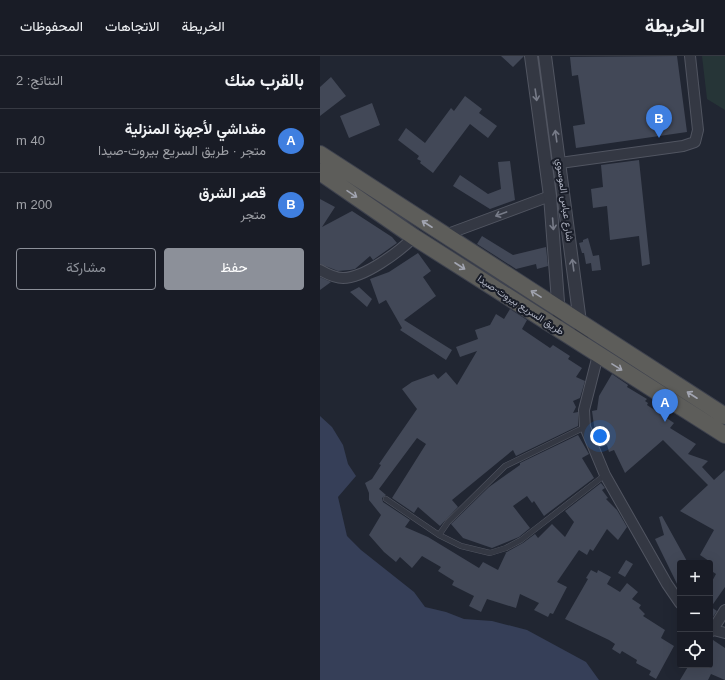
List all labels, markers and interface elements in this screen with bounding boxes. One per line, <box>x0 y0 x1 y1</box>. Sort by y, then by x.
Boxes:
text: الخريطة <box>645 15 705 36</box>
text: المحفوظات <box>20 18 83 34</box>
text: الاتجاهات <box>105 18 159 34</box>
text: الخريطة <box>181 18 225 34</box>
text: بالقرب منك <box>225 71 304 90</box>
text: النتائج: 2 <box>16 73 63 88</box>
one-way arrow <box>532 88 540 101</box>
pin: B <box>646 105 672 138</box>
text: مقداشي لأجهزة المنزلية <box>125 120 266 137</box>
one-way arrow <box>552 130 560 143</box>
text: 40 m <box>16 133 45 148</box>
text: A <box>286 133 296 148</box>
text: متجر · طريق السريع بيروت-صيدا <box>98 143 266 158</box>
street label: شارع عباس الموسوي <box>551 158 576 243</box>
text: قصر الشرق <box>199 184 266 201</box>
one-way arrow <box>346 191 358 199</box>
text: 200 m <box>16 197 52 212</box>
text: B <box>286 197 296 212</box>
text: متجر <box>241 207 266 222</box>
one-way arrow <box>495 211 507 219</box>
one-way arrow <box>549 217 556 230</box>
one-way arrow <box>421 219 433 227</box>
button: مشاركة <box>16 248 156 290</box>
button: حفظ <box>164 248 304 290</box>
one-way arrow <box>569 259 577 272</box>
one-way arrow <box>455 262 466 271</box>
street label: طريق السريع بيروت-صيدا <box>475 273 567 338</box>
one-way arrow <box>530 290 542 298</box>
one-way arrow <box>611 363 622 371</box>
pin: A <box>652 389 678 422</box>
one-way arrow <box>686 391 698 399</box>
your location <box>590 426 610 446</box>
map controls <box>677 560 713 668</box>
button: + <box>677 560 713 596</box>
button: − <box>677 596 713 632</box>
button: locate <box>677 632 713 668</box>

